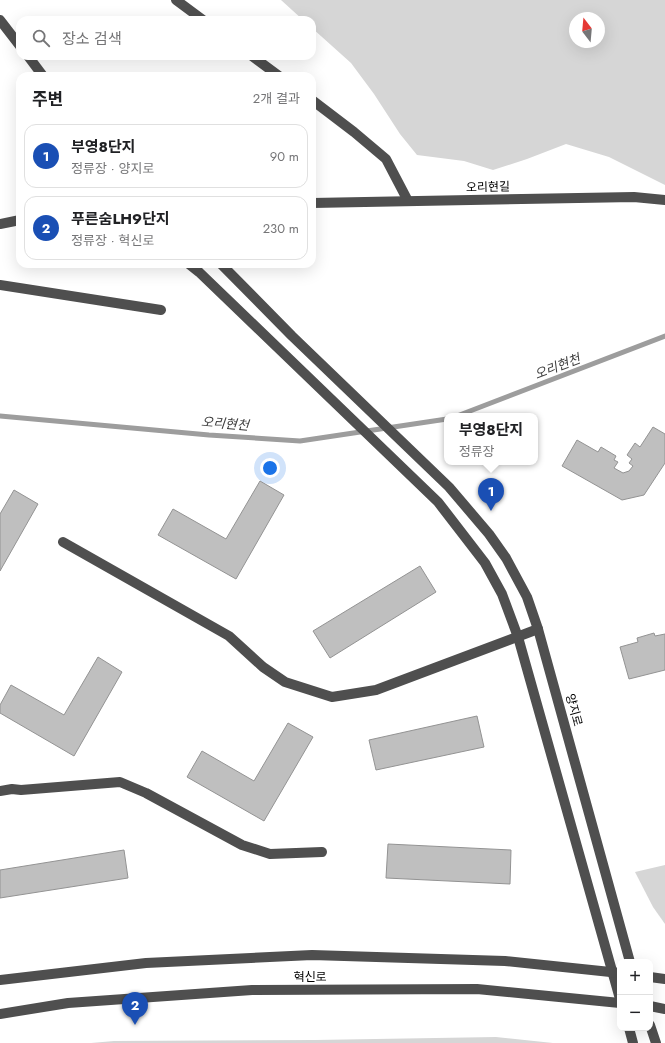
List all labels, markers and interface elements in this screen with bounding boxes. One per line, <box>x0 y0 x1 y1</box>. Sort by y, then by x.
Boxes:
north arrow <box>569 12 605 48</box>
search box <box>16 16 316 60</box>
icon: search <box>30 27 52 49</box>
text: 장소 검색 <box>62 28 122 50</box>
text: 주변 <box>32 87 63 111</box>
text: 2개 결과 <box>253 89 300 108</box>
text: 부영8단지 <box>71 136 136 158</box>
text: 1 <box>43 147 49 166</box>
text: 90 m <box>270 147 299 166</box>
text: 정류장 · 양지로 <box>71 159 154 178</box>
street label: 오리현길 <box>466 178 510 196</box>
text: 푸른숨LH9단지 <box>71 208 170 230</box>
text: 2 <box>42 219 50 238</box>
text: 230 m <box>263 219 299 238</box>
text: 정류장 · 혁신로 <box>71 231 154 250</box>
water label: 오리현천 <box>531 349 584 384</box>
water label: 오리현천 <box>200 412 251 435</box>
popup <box>444 413 538 465</box>
text: 부영8단지 <box>459 419 523 441</box>
text: 정류장 <box>459 442 495 461</box>
your location <box>260 458 280 478</box>
pin: 1 <box>478 478 504 511</box>
street label: 양지로 <box>561 692 587 728</box>
map controls <box>617 959 653 1031</box>
button: + <box>617 959 653 995</box>
street label: 혁신로 <box>293 968 327 986</box>
pin: 2 <box>122 992 148 1025</box>
button: − <box>617 995 653 1031</box>

